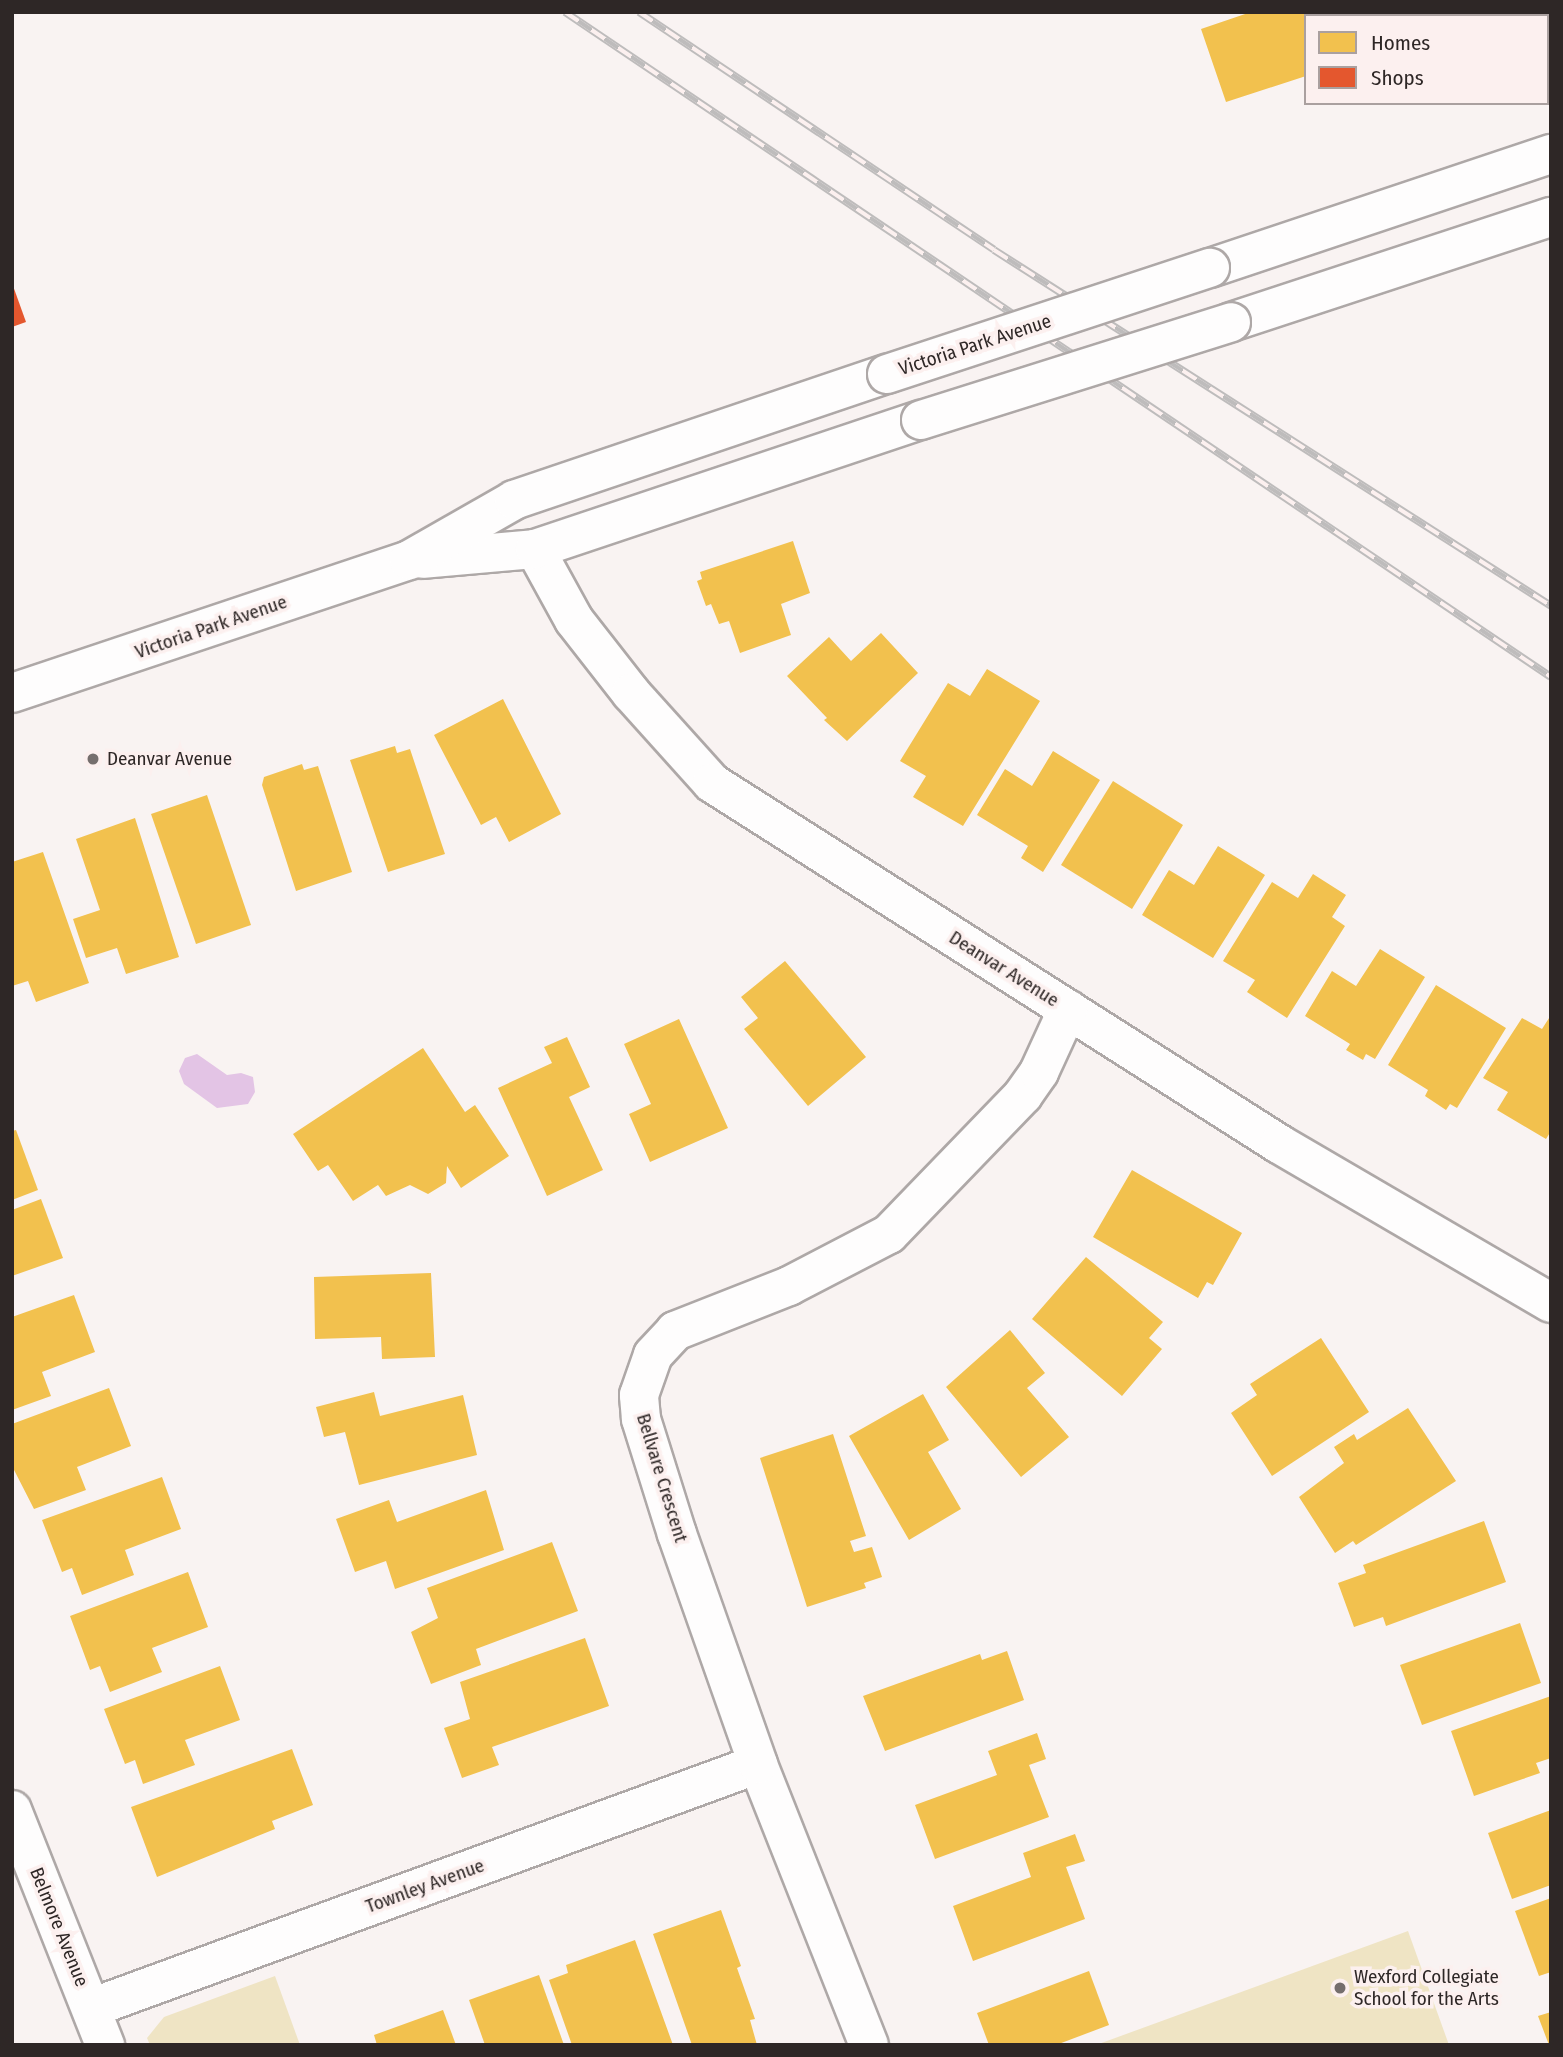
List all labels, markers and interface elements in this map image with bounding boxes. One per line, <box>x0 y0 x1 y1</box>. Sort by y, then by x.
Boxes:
legend <box>1304 14 1549 105</box>
text: Homes <box>1371 30 1430 56</box>
text: Shops <box>1371 65 1424 91</box>
street label: Victoria Park Avenue <box>896 310 1054 380</box>
street label: Victoria Park Avenue <box>132 590 290 664</box>
place label: Deanvar Avenue <box>107 748 232 770</box>
marker: Deanvar Avenue <box>85 751 101 767</box>
street label: Deanvar Avenue <box>945 926 1063 1012</box>
street label: Bellvare Crescent <box>632 1411 692 1545</box>
street label: Townley Avenue <box>363 1854 487 1918</box>
street label: Belmore Avenue <box>25 1864 93 1990</box>
place label: Wexford Collegiate School for the Arts <box>1354 1966 1499 2010</box>
marker: Wexford Collegiate School for the Arts <box>1332 1980 1348 1996</box>

